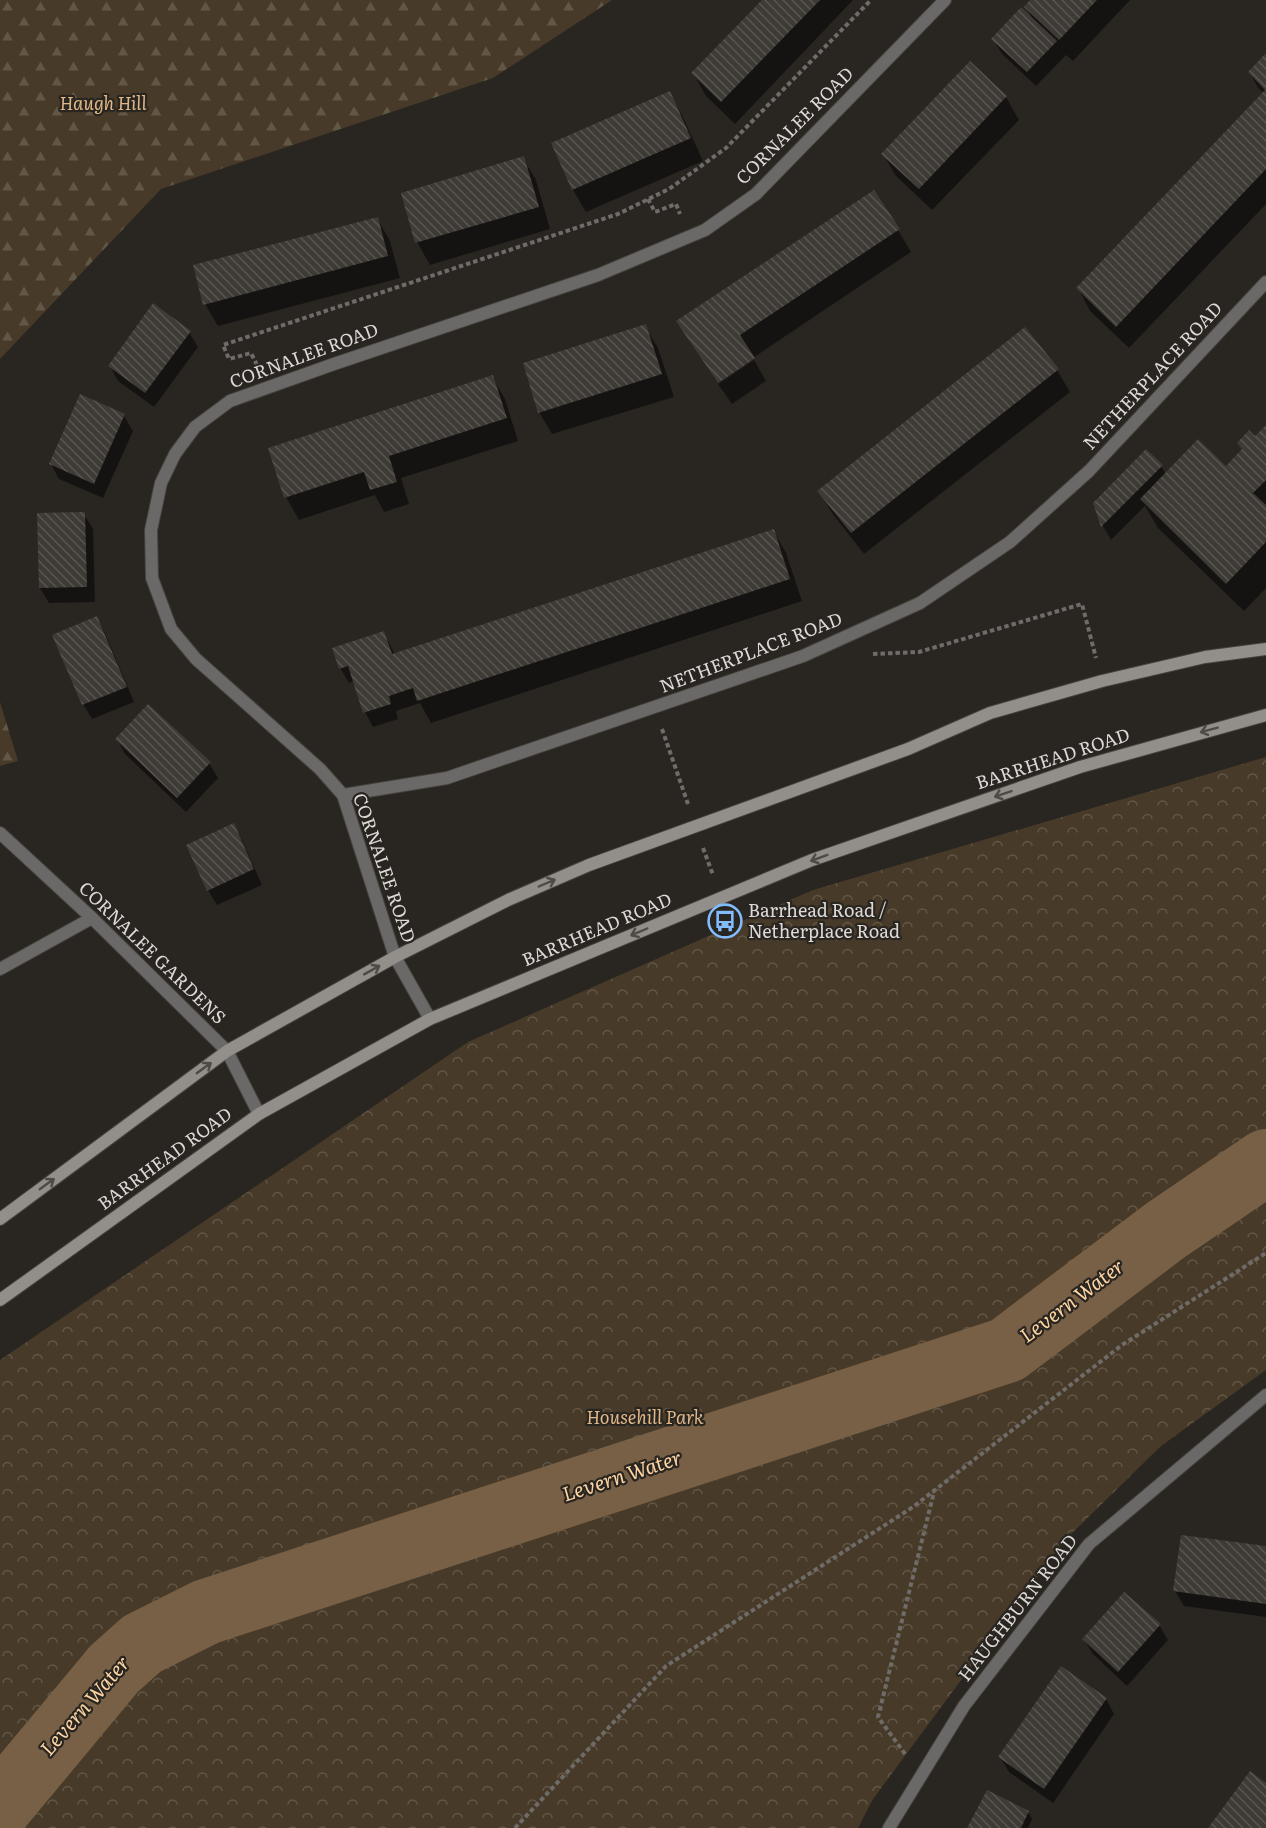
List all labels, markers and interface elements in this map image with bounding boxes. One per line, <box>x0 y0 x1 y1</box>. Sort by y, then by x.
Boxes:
street label: CORNALEE ROAD <box>729 60 859 190</box>
park label: Haugh Hill <box>60 89 147 116</box>
street label: NETHERPLACE ROAD <box>1076 295 1228 455</box>
street label: CORNALEE ROAD <box>225 315 382 394</box>
street label: NETHERPLACE ROAD <box>655 604 846 699</box>
street label: BARRHEAD ROAD <box>972 720 1133 795</box>
one-way arrow <box>1200 725 1219 736</box>
street label: CORNALEE ROAD <box>347 789 424 946</box>
one-way arrow <box>994 789 1013 800</box>
one-way arrow <box>810 853 829 864</box>
street label: CORNALEE GARDENS <box>73 874 233 1029</box>
one-way arrow <box>537 877 555 889</box>
street label: BARRHEAD ROAD <box>517 885 675 972</box>
place label: Barrhead Road / Netherplace Road <box>748 896 900 944</box>
bus stop icon: Barrhead Road / Netherplace Road <box>707 903 743 939</box>
one-way arrow <box>630 927 648 938</box>
one-way arrow <box>363 963 380 975</box>
one-way arrow <box>196 1062 212 1075</box>
street label: BARRHEAD ROAD <box>91 1100 237 1216</box>
one-way arrow <box>39 1178 55 1190</box>
water label: Levern Water <box>1012 1250 1129 1349</box>
park label: Househill Park <box>586 1403 704 1430</box>
water label: Levern Water <box>558 1441 685 1508</box>
street label: HAUGHBURN ROAD <box>951 1528 1083 1687</box>
water label: Levern Water <box>32 1648 135 1761</box>

